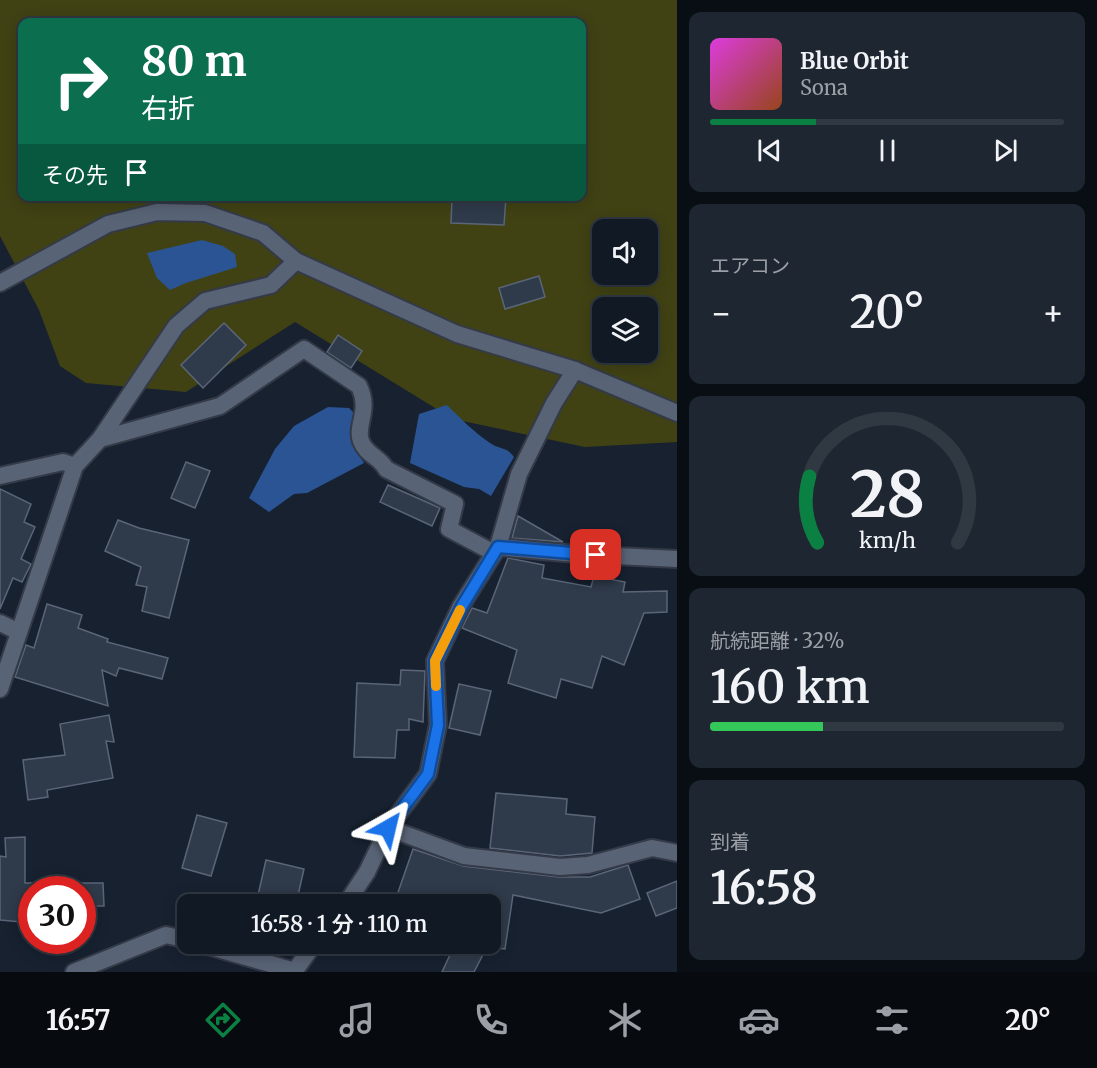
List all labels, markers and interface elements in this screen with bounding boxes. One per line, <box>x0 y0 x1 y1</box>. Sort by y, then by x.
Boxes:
text: 80 m <box>141 35 247 87</box>
icon: right <box>42 42 120 120</box>
text: Blue Orbit <box>800 47 909 75</box>
text: Sona <box>800 75 848 100</box>
text: 右折 <box>141 91 195 125</box>
icon: previous <box>753 134 786 167</box>
icon: pause <box>871 134 904 167</box>
icon: next <box>989 134 1022 167</box>
icon: arrive <box>120 156 153 189</box>
text: その先 <box>42 161 108 189</box>
map controls <box>592 219 658 363</box>
button: sound <box>592 219 658 285</box>
text: エアコン <box>710 253 790 278</box>
text: 20° <box>849 284 925 340</box>
text: − <box>710 293 732 334</box>
text: + <box>1042 293 1064 334</box>
button: layers <box>592 297 658 363</box>
text: 28 <box>850 456 924 534</box>
text: km/h <box>859 527 915 554</box>
pin <box>570 529 621 580</box>
icon: arrive <box>579 538 612 571</box>
text: 航続距離 · 32% <box>710 628 845 653</box>
text: 160 km <box>710 659 870 715</box>
position arrow <box>356 796 420 860</box>
text: 到着 <box>710 829 750 854</box>
text: 16:58 <box>710 860 818 916</box>
speed limit sign: 30 <box>18 876 96 954</box>
text: 16:58 · 1 分 · 110 m <box>251 910 427 938</box>
icon: directions <box>202 999 244 1041</box>
icon: music <box>336 999 378 1041</box>
icon: phone <box>470 999 512 1041</box>
icon: climate <box>604 999 646 1041</box>
icon: car <box>738 999 780 1041</box>
icon: filters <box>871 999 913 1041</box>
text: 16:57 <box>46 1003 111 1037</box>
text: 20° <box>1005 1003 1051 1037</box>

